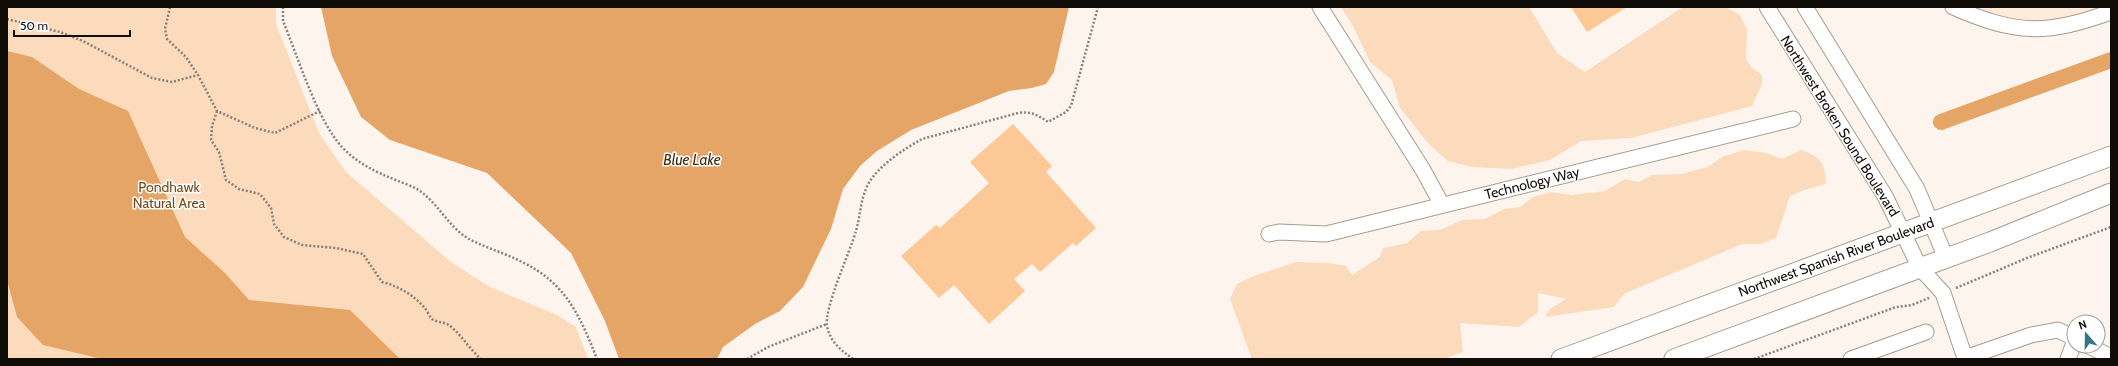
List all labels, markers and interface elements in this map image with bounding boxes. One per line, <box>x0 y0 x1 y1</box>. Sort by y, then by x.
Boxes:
scale bar <box>14 12 130 38</box>
text: 50 m <box>20 18 48 33</box>
street label: Northwest Broken Sound Boulevard <box>1777 32 1903 220</box>
water label: Blue Lake <box>663 151 721 169</box>
street label: Technology Way <box>1483 162 1581 204</box>
park label: Pondhawk Natural Area <box>133 178 206 212</box>
street label: Northwest Spanish River Boulevard <box>1736 213 1936 301</box>
north arrow <box>2066 314 2106 354</box>
text: N <box>2077 317 2089 333</box>

